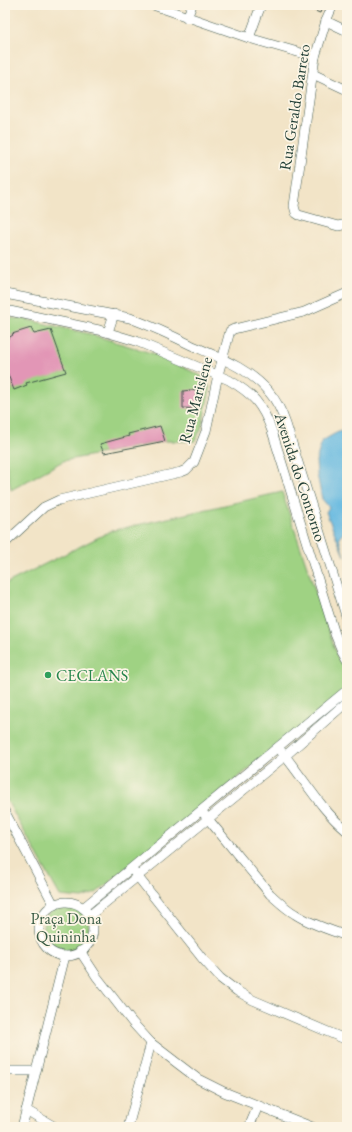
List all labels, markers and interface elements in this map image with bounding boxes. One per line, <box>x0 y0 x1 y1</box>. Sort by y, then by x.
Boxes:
street label: Rua Geraldo Barreto <box>274 42 315 172</box>
street label: Rua Marislene <box>174 354 217 446</box>
street label: Avenida do Contorno <box>269 409 331 544</box>
place label: CECLANS <box>56 665 128 686</box>
marker: CECLANS <box>43 670 53 680</box>
park label: Praça Dona Quininha <box>30 908 102 947</box>

